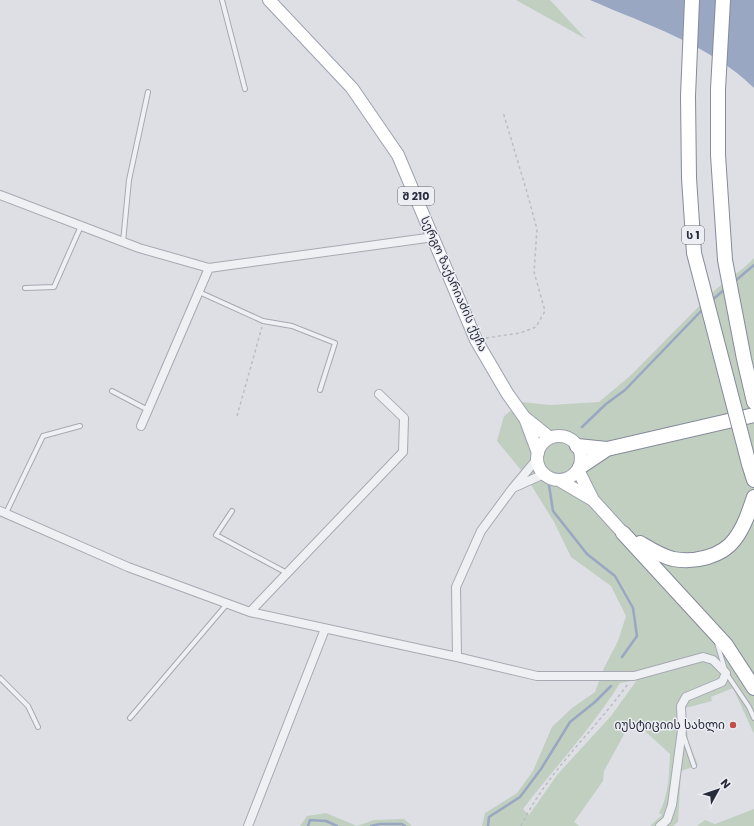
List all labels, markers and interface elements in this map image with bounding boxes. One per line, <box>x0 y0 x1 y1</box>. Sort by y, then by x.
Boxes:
road number: შ 210 <box>398 187 434 205</box>
street label: სერგო ზაქარიაძის ქუჩა <box>417 213 492 354</box>
road number: ს 1 <box>682 226 704 244</box>
place label: იუსტიციის სახლი <box>614 716 725 733</box>
marker: იუსტიციის სახლი <box>728 720 738 730</box>
north arrow <box>698 770 738 810</box>
text: N <box>717 775 734 792</box>

